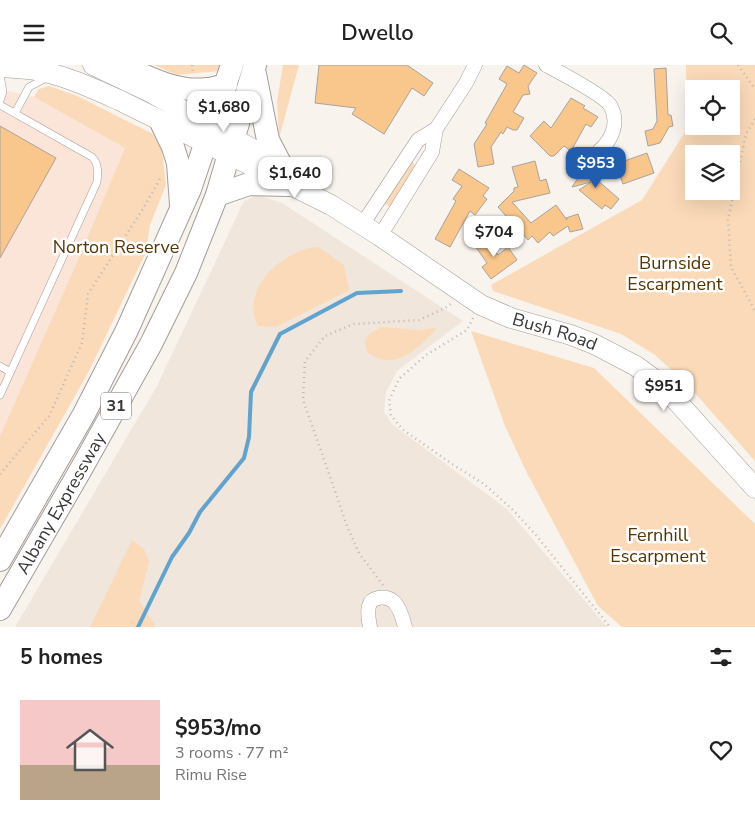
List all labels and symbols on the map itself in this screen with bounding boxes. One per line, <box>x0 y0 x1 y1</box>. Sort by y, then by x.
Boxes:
pin: $1,680 <box>183 91 265 133</box>
pin: $953 <box>566 147 626 189</box>
pin: $1,640 <box>254 157 336 199</box>
pin: $704 <box>464 215 524 258</box>
park label: Norton Reserve <box>53 235 179 259</box>
park label: Burnside Escarpment <box>627 251 723 296</box>
street label: Bush Road <box>510 307 601 356</box>
pin: $951 <box>634 369 694 412</box>
road number: 31 <box>101 393 131 419</box>
street label: Albany Expressway <box>11 428 112 579</box>
park label: Fernhill Escarpment <box>610 523 706 568</box>

